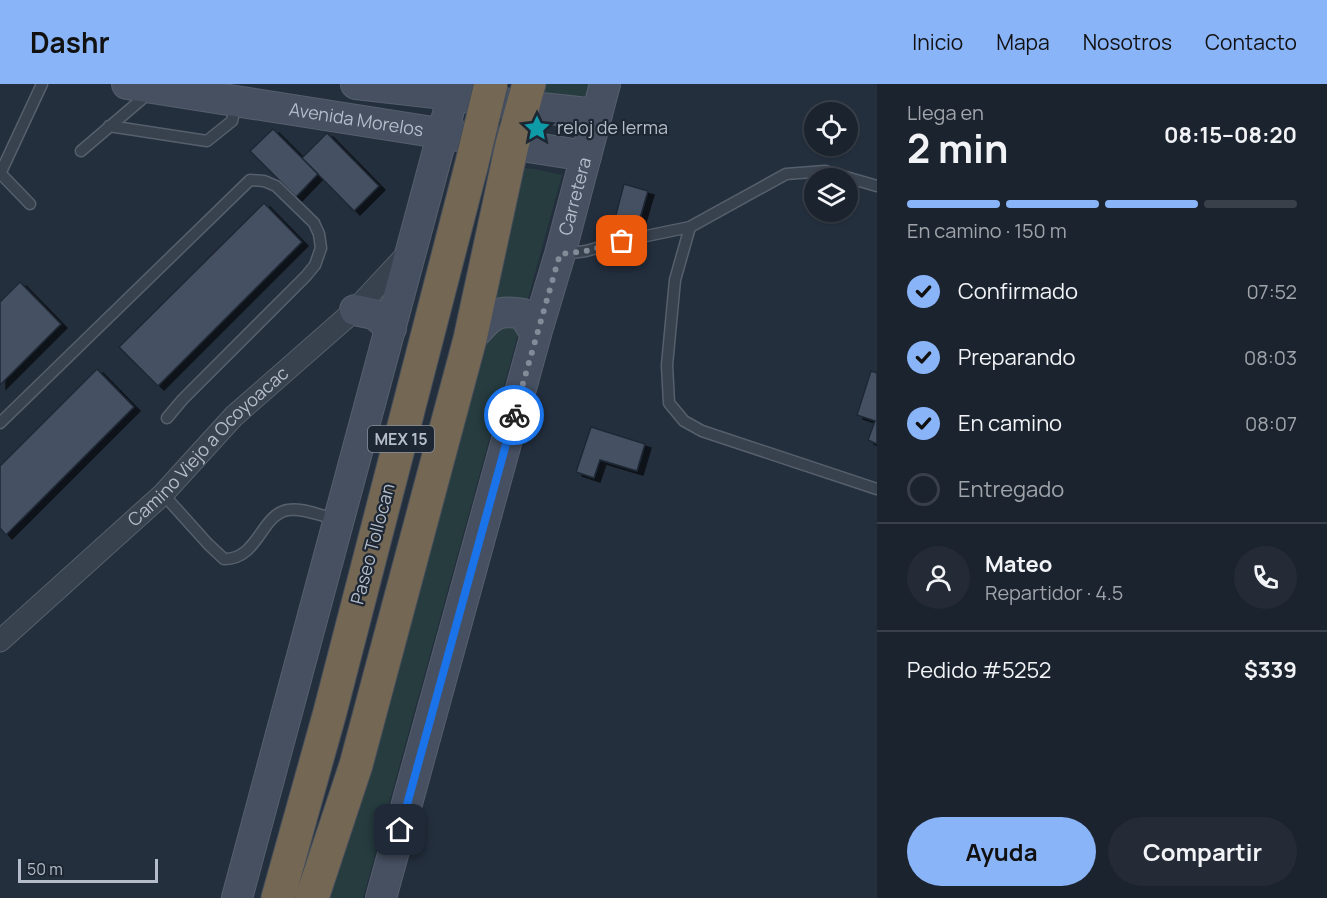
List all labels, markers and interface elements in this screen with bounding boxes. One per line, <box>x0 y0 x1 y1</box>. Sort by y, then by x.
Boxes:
text: Dashr <box>30 23 110 61</box>
text: Inicio <box>912 28 963 56</box>
text: Mapa <box>996 28 1050 56</box>
text: Nosotros <box>1083 28 1172 56</box>
text: Contacto <box>1205 28 1297 56</box>
street label: Avenida Morelos <box>287 97 425 141</box>
text: Llega en <box>907 99 984 126</box>
map controls <box>804 102 858 222</box>
button: locate <box>804 102 858 156</box>
place icon: reloj de lerma <box>522 113 552 143</box>
place label: reloj de lerma <box>557 115 668 139</box>
text: 08:15–08:20 <box>1164 120 1297 150</box>
text: 2 min <box>907 121 1008 175</box>
street label: Carretera <box>552 155 596 238</box>
button: layers <box>804 168 858 222</box>
pin <box>596 215 647 266</box>
text: En camino · 150 m <box>907 217 1067 244</box>
icon: bag <box>605 224 638 257</box>
icon: check <box>907 275 940 308</box>
text: Confirmado <box>958 276 1078 306</box>
text: 07:52 <box>1246 278 1297 305</box>
icon: check <box>907 341 940 374</box>
text: Preparando <box>958 342 1076 372</box>
text: 08:03 <box>1244 344 1297 371</box>
street label: Camino Viejo a Ocoyoacac <box>122 361 293 531</box>
courier <box>484 385 544 445</box>
icon: bike <box>498 399 531 432</box>
icon: check <box>907 407 940 440</box>
text: En camino <box>958 408 1062 438</box>
text: 08:07 <box>1245 410 1297 437</box>
road number: MEX 15 <box>368 426 434 452</box>
text: Entregado <box>958 474 1064 504</box>
street label: Paseo Tollocan <box>344 481 400 607</box>
button: person <box>907 546 970 609</box>
button: phone <box>1234 546 1297 609</box>
text: Mateo <box>985 549 1052 579</box>
text: Repartidor · 4.5 <box>985 579 1123 606</box>
text: Pedido #5252 <box>907 655 1051 685</box>
text: $339 <box>1244 655 1297 685</box>
pin <box>374 804 425 855</box>
icon: home <box>383 813 416 846</box>
button: Ayuda <box>907 817 1096 886</box>
button: Compartir <box>1108 817 1297 886</box>
scale bar <box>18 856 158 884</box>
text: 50 m <box>27 858 63 880</box>

